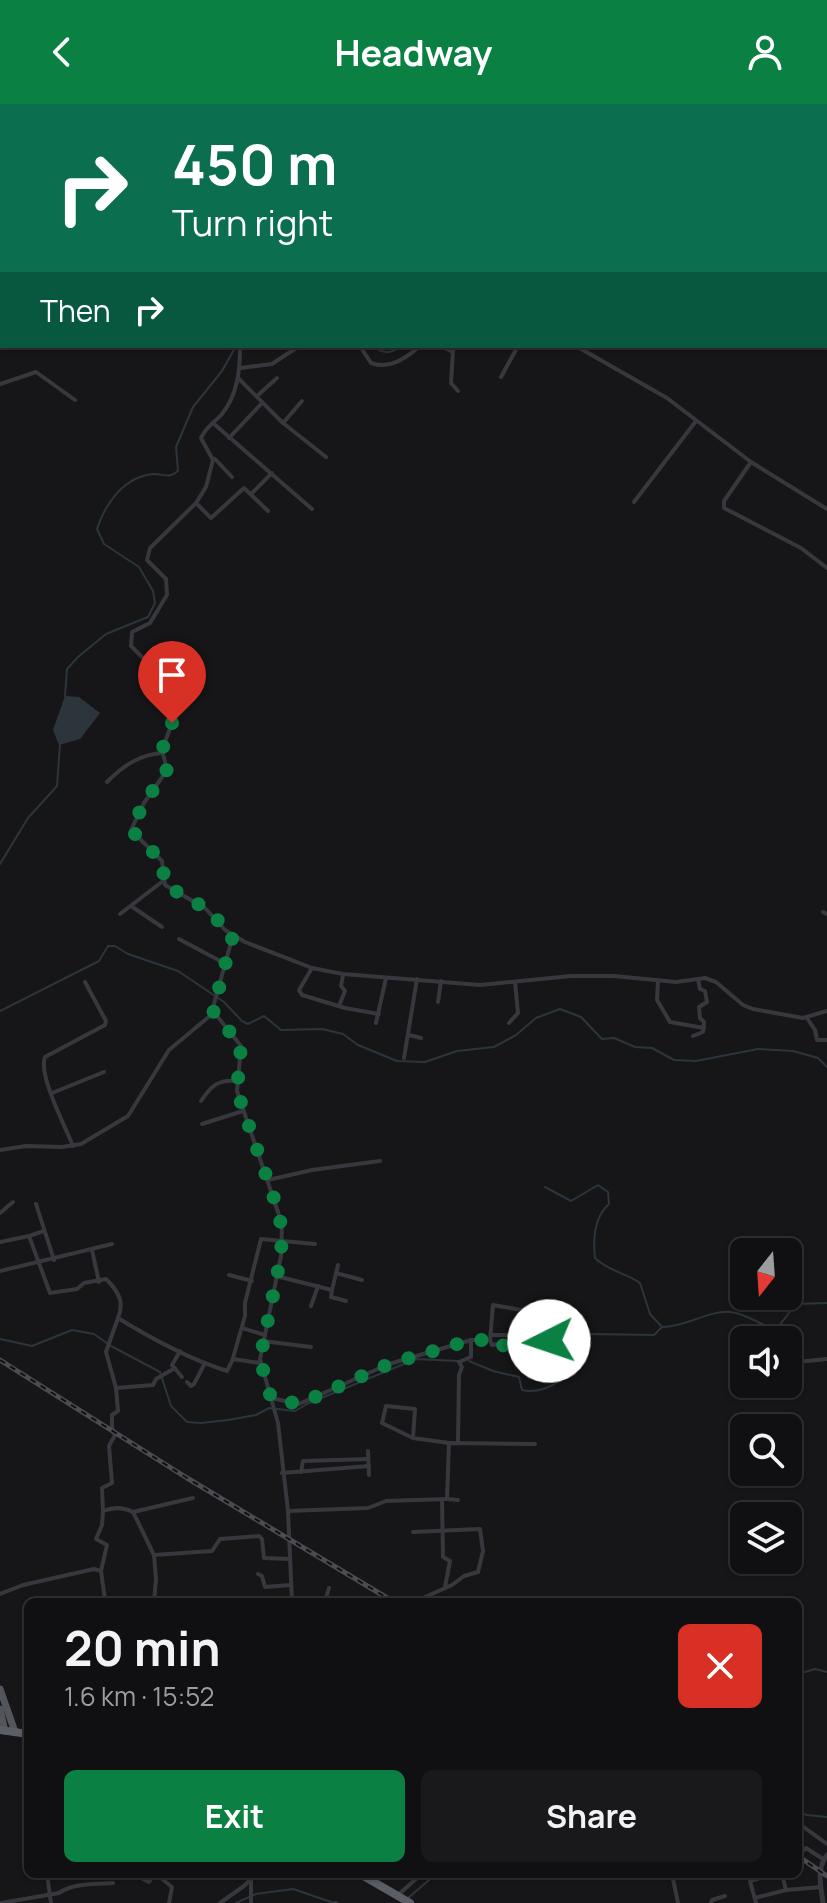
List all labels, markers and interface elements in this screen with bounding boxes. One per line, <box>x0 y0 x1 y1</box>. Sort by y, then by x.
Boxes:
text: Headway <box>335 28 492 77</box>
icon: back <box>40 30 84 74</box>
icon: person <box>743 30 787 74</box>
text: 450 m <box>172 125 337 202</box>
icon: right <box>40 136 144 240</box>
text: Turn right <box>172 198 333 247</box>
icon: right <box>127 288 171 332</box>
text: Then <box>40 290 111 331</box>
pin <box>138 641 206 723</box>
icon: arrive <box>150 653 194 697</box>
north arrow <box>730 1238 802 1310</box>
map controls <box>730 1238 802 1574</box>
position arrow <box>507 1299 591 1383</box>
button: sound <box>730 1326 802 1398</box>
button: search <box>730 1414 802 1486</box>
button: layers <box>730 1502 802 1574</box>
text: 20 min <box>64 1615 220 1680</box>
button: close <box>678 1624 762 1708</box>
text: 1.6 km · 15:52 <box>64 1678 214 1714</box>
button: Exit <box>64 1770 405 1862</box>
button: Share <box>421 1770 762 1862</box>

